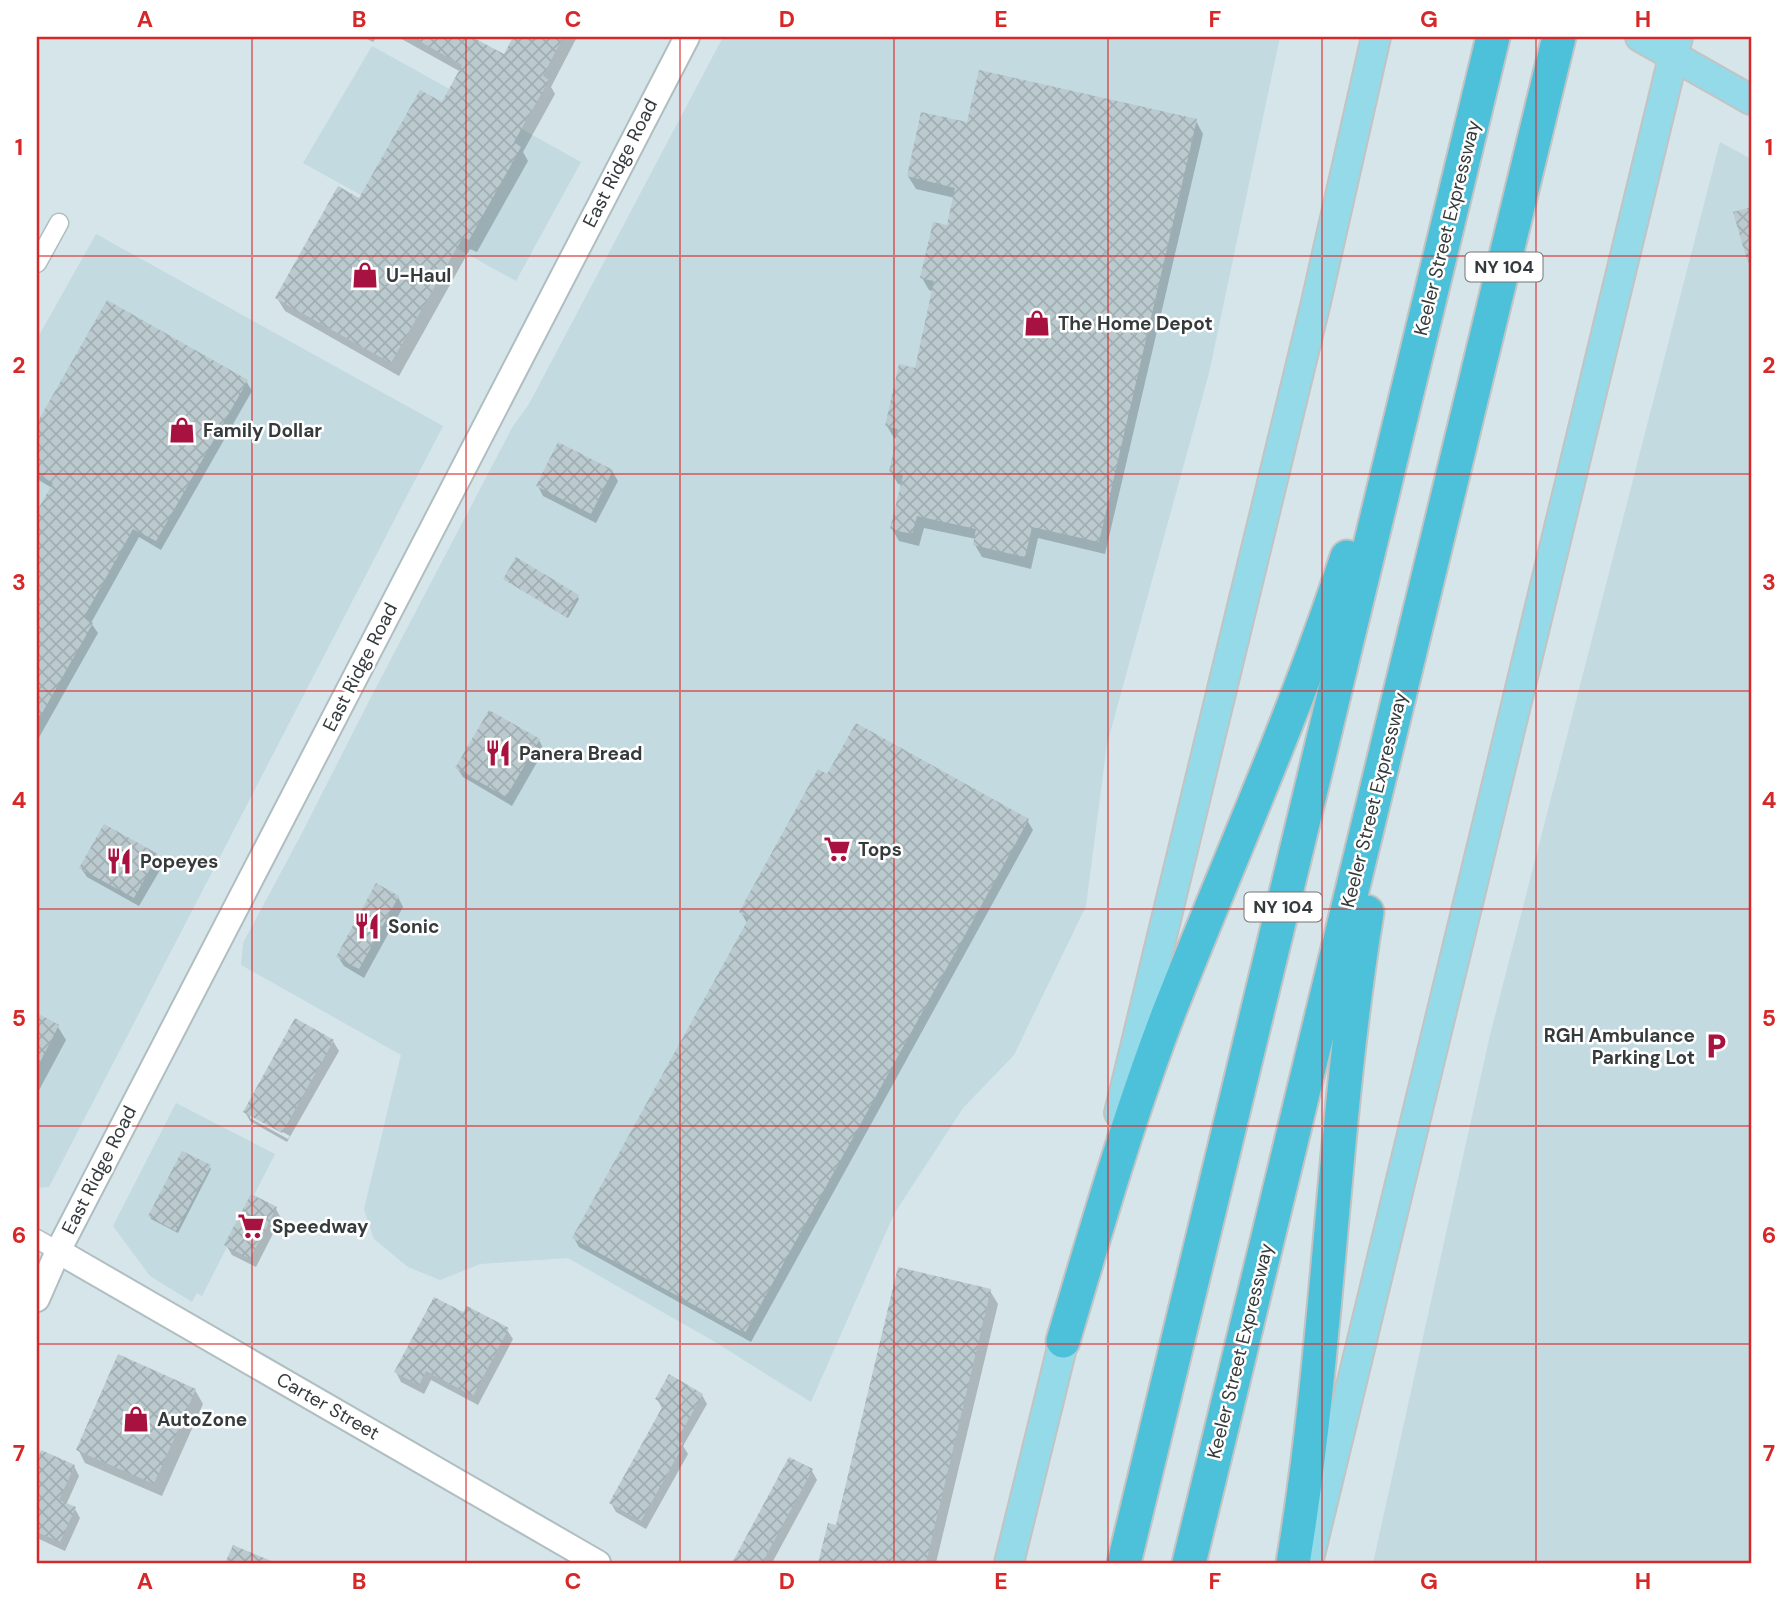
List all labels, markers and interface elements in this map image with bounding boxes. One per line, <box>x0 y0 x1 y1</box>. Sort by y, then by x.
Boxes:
text: A <box>137 4 153 34</box>
text: B <box>352 4 366 34</box>
text: C <box>565 4 581 34</box>
text: D <box>779 4 795 34</box>
text: E <box>994 4 1008 34</box>
text: F <box>1209 4 1222 34</box>
text: G <box>1420 4 1438 34</box>
text: H <box>1635 4 1651 34</box>
street label: East Ridge Road <box>577 95 663 231</box>
street label: Keeler Street Expressway <box>1408 117 1486 338</box>
text: 1 <box>15 132 23 162</box>
text: 1 <box>1765 132 1773 162</box>
road number: NY 104 <box>1466 253 1542 282</box>
shop icon: U-Haul <box>350 260 380 290</box>
place label: U-Haul <box>386 263 451 288</box>
shop icon: The Home Depot <box>1022 308 1052 338</box>
place label: The Home Depot <box>1058 311 1213 336</box>
text: 2 <box>12 350 26 380</box>
text: 2 <box>1762 350 1776 380</box>
shop icon: Family Dollar <box>167 415 197 445</box>
place label: Family Dollar <box>203 418 322 443</box>
text: 3 <box>12 567 26 597</box>
text: 3 <box>1762 567 1776 597</box>
street label: East Ridge Road <box>317 599 403 735</box>
street label: Keeler Street Expressway <box>1335 689 1413 910</box>
restaurant icon: Panera Bread <box>483 738 513 768</box>
place label: Panera Bread <box>519 741 642 766</box>
text: 4 <box>12 785 27 815</box>
text: 4 <box>1762 785 1777 815</box>
supermarket icon: Tops <box>822 834 852 864</box>
place label: Tops <box>858 837 902 862</box>
restaurant icon: Popeyes <box>104 846 134 876</box>
place label: Popeyes <box>140 849 218 874</box>
road number: NY 104 <box>1244 893 1322 922</box>
restaurant icon: Sonic <box>352 911 382 941</box>
place label: Sonic <box>388 914 440 939</box>
text: 5 <box>12 1003 26 1033</box>
text: 5 <box>1762 1003 1776 1033</box>
place label: RGH Ambulance Parking Lot <box>1544 1023 1695 1070</box>
parking icon: RGH Ambulance Parking Lot <box>1701 1031 1731 1061</box>
street label: East Ridge Road <box>56 1102 142 1238</box>
supermarket icon: Speedway <box>236 1211 266 1241</box>
place label: Speedway <box>272 1214 369 1239</box>
text: 6 <box>12 1220 26 1250</box>
text: 6 <box>1762 1220 1776 1250</box>
street label: Keeler Street Expressway <box>1201 1240 1279 1461</box>
street label: Carter Street <box>272 1366 384 1446</box>
shop icon: AutoZone <box>121 1404 151 1434</box>
place label: AutoZone <box>157 1407 247 1432</box>
text: 7 <box>13 1438 25 1468</box>
text: 7 <box>1763 1438 1775 1468</box>
text: A <box>137 1566 153 1596</box>
text: B <box>352 1566 366 1596</box>
text: C <box>565 1566 581 1596</box>
text: D <box>779 1566 795 1596</box>
text: E <box>994 1566 1008 1596</box>
text: F <box>1209 1566 1222 1596</box>
text: G <box>1420 1566 1438 1596</box>
text: H <box>1635 1566 1651 1596</box>

